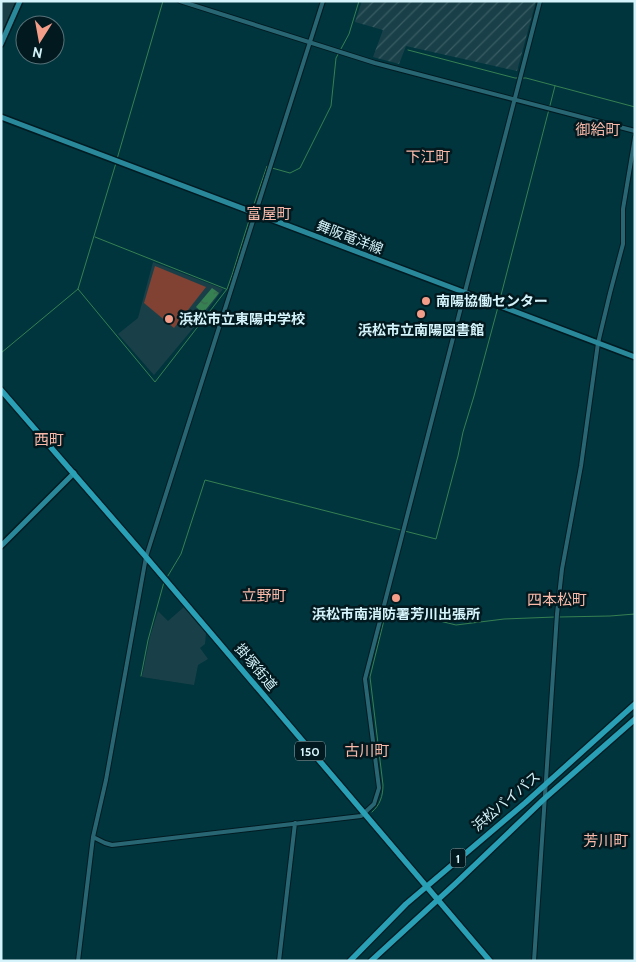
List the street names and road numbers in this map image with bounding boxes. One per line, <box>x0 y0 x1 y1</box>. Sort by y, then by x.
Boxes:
street label: 舞阪竜洋線 <box>314 216 386 258</box>
street label: 掛塚街道 <box>231 640 281 694</box>
road number: 150 <box>295 741 325 760</box>
street label: 浜松バイパス <box>468 767 544 835</box>
road number: 1 <box>450 848 466 868</box>

